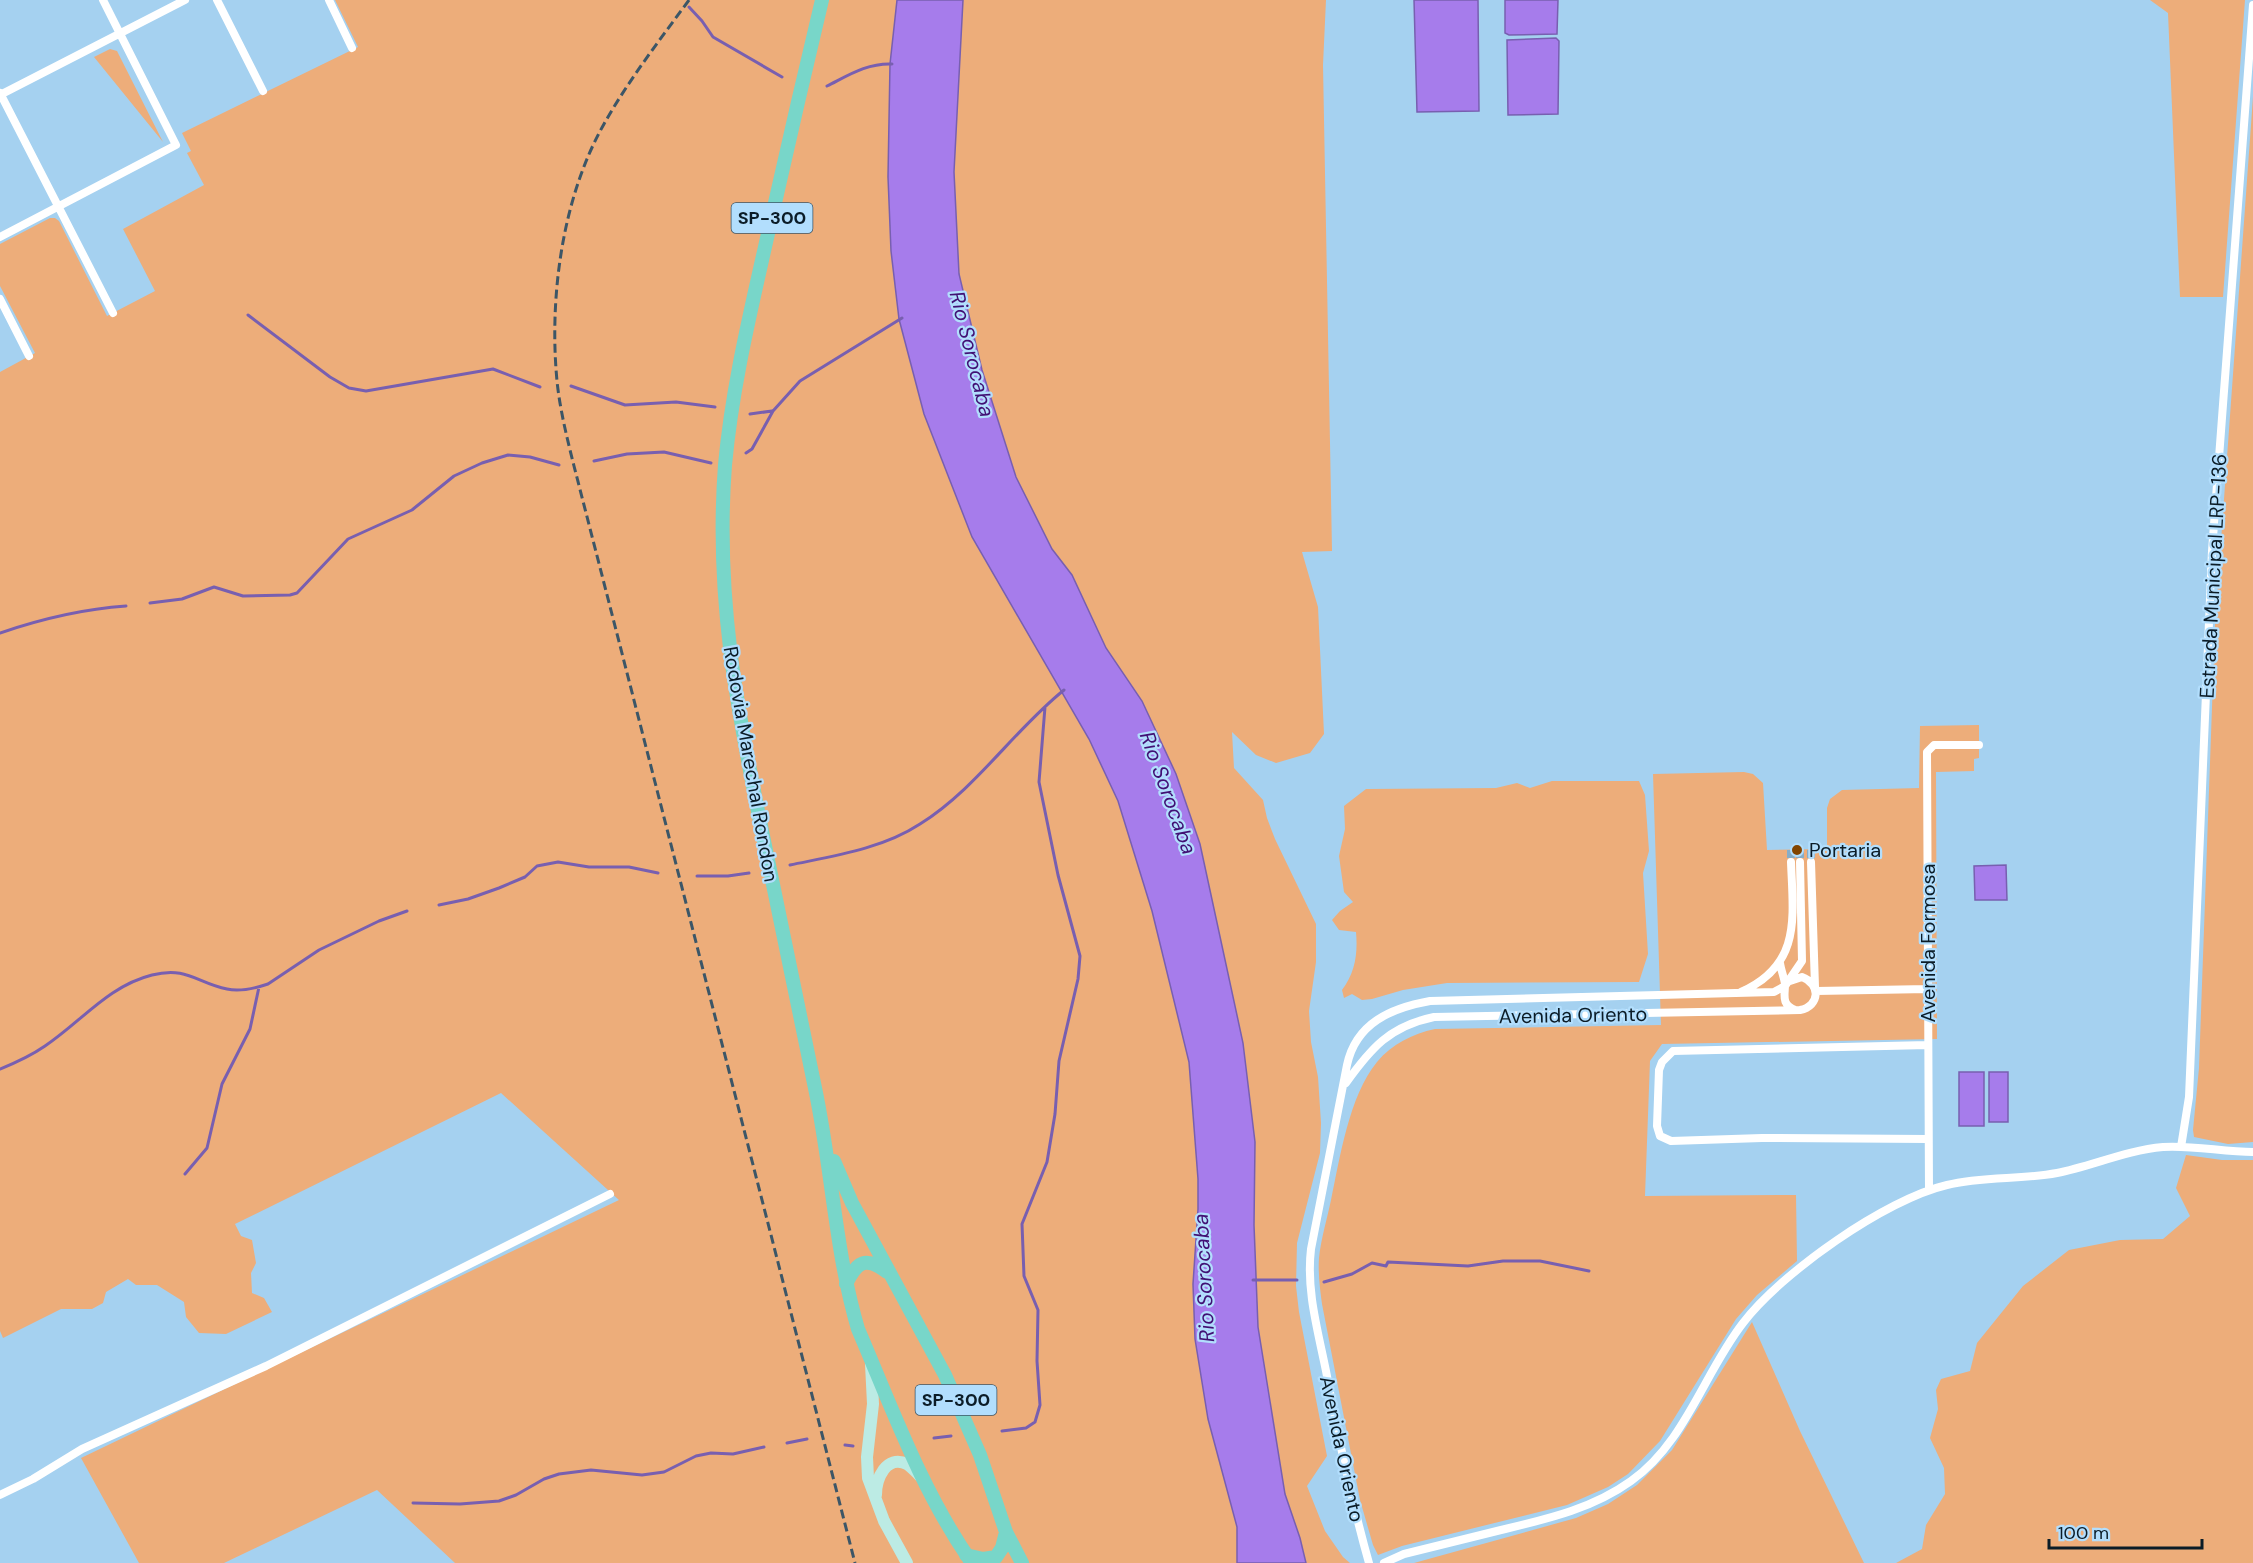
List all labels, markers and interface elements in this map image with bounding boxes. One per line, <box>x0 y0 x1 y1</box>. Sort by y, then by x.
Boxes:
road number: SP-300 <box>732 203 812 233</box>
water label: Rio Sorocaba <box>943 288 1001 420</box>
street label: Estrada Municipal LRP-136 <box>2194 453 2232 699</box>
street label: Rodovia Marechal Rondon <box>717 644 785 884</box>
water label: Rio Sorocaba <box>1133 728 1203 858</box>
place label: Portaria <box>1809 837 1881 863</box>
marker: Portaria <box>1790 843 1804 857</box>
street label: Avenida Formosa <box>1915 864 1941 1022</box>
street label: Avenida Oriento <box>1498 1001 1648 1029</box>
water label: Rio Sorocaba <box>1187 1213 1221 1343</box>
street label: Avenida Oriento <box>1314 1374 1370 1524</box>
road number: SP-300 <box>916 1385 996 1415</box>
scale bar <box>2049 1512 2202 1550</box>
text: 100 m <box>2058 1521 2109 1545</box>

